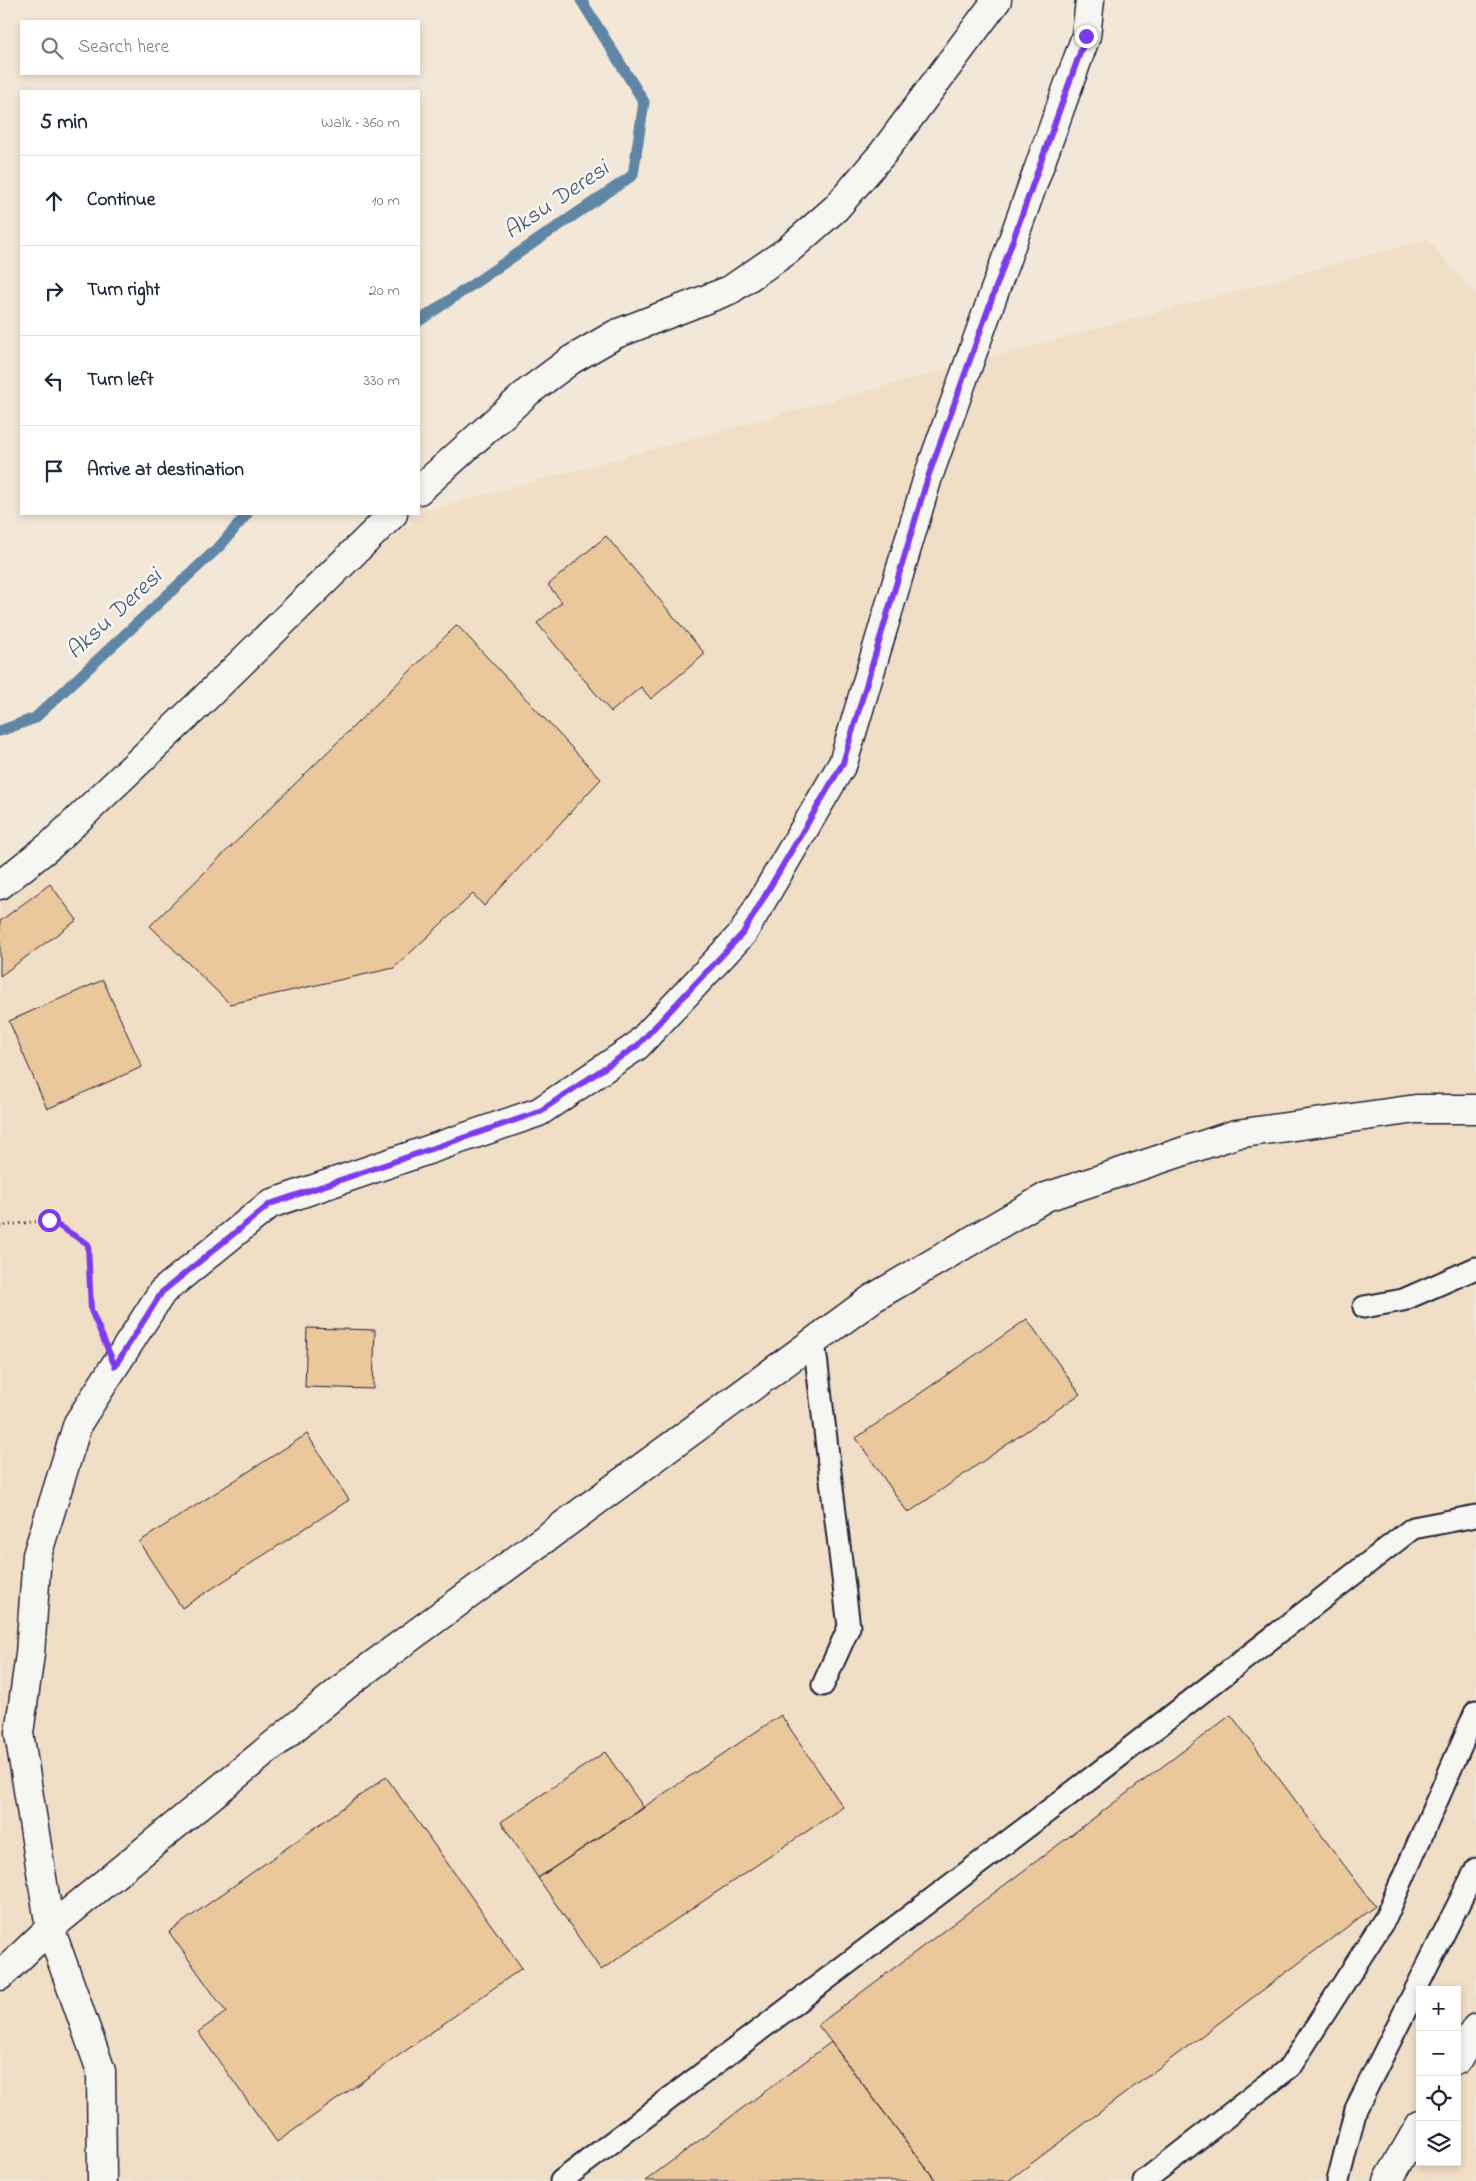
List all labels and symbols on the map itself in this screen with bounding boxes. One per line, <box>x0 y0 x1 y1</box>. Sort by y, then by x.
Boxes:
route end <box>1075 25 1098 48</box>
water label: Aksu Deresi <box>497 151 619 249</box>
water label: Aksu Deresi <box>59 559 173 669</box>
route start <box>38 1209 61 1232</box>

